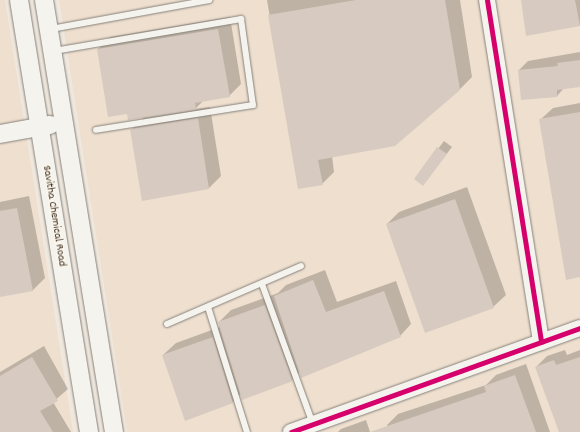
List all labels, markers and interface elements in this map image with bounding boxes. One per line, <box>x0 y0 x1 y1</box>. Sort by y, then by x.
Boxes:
street label: Savitha Chemical Road <box>39 164 69 268</box>

